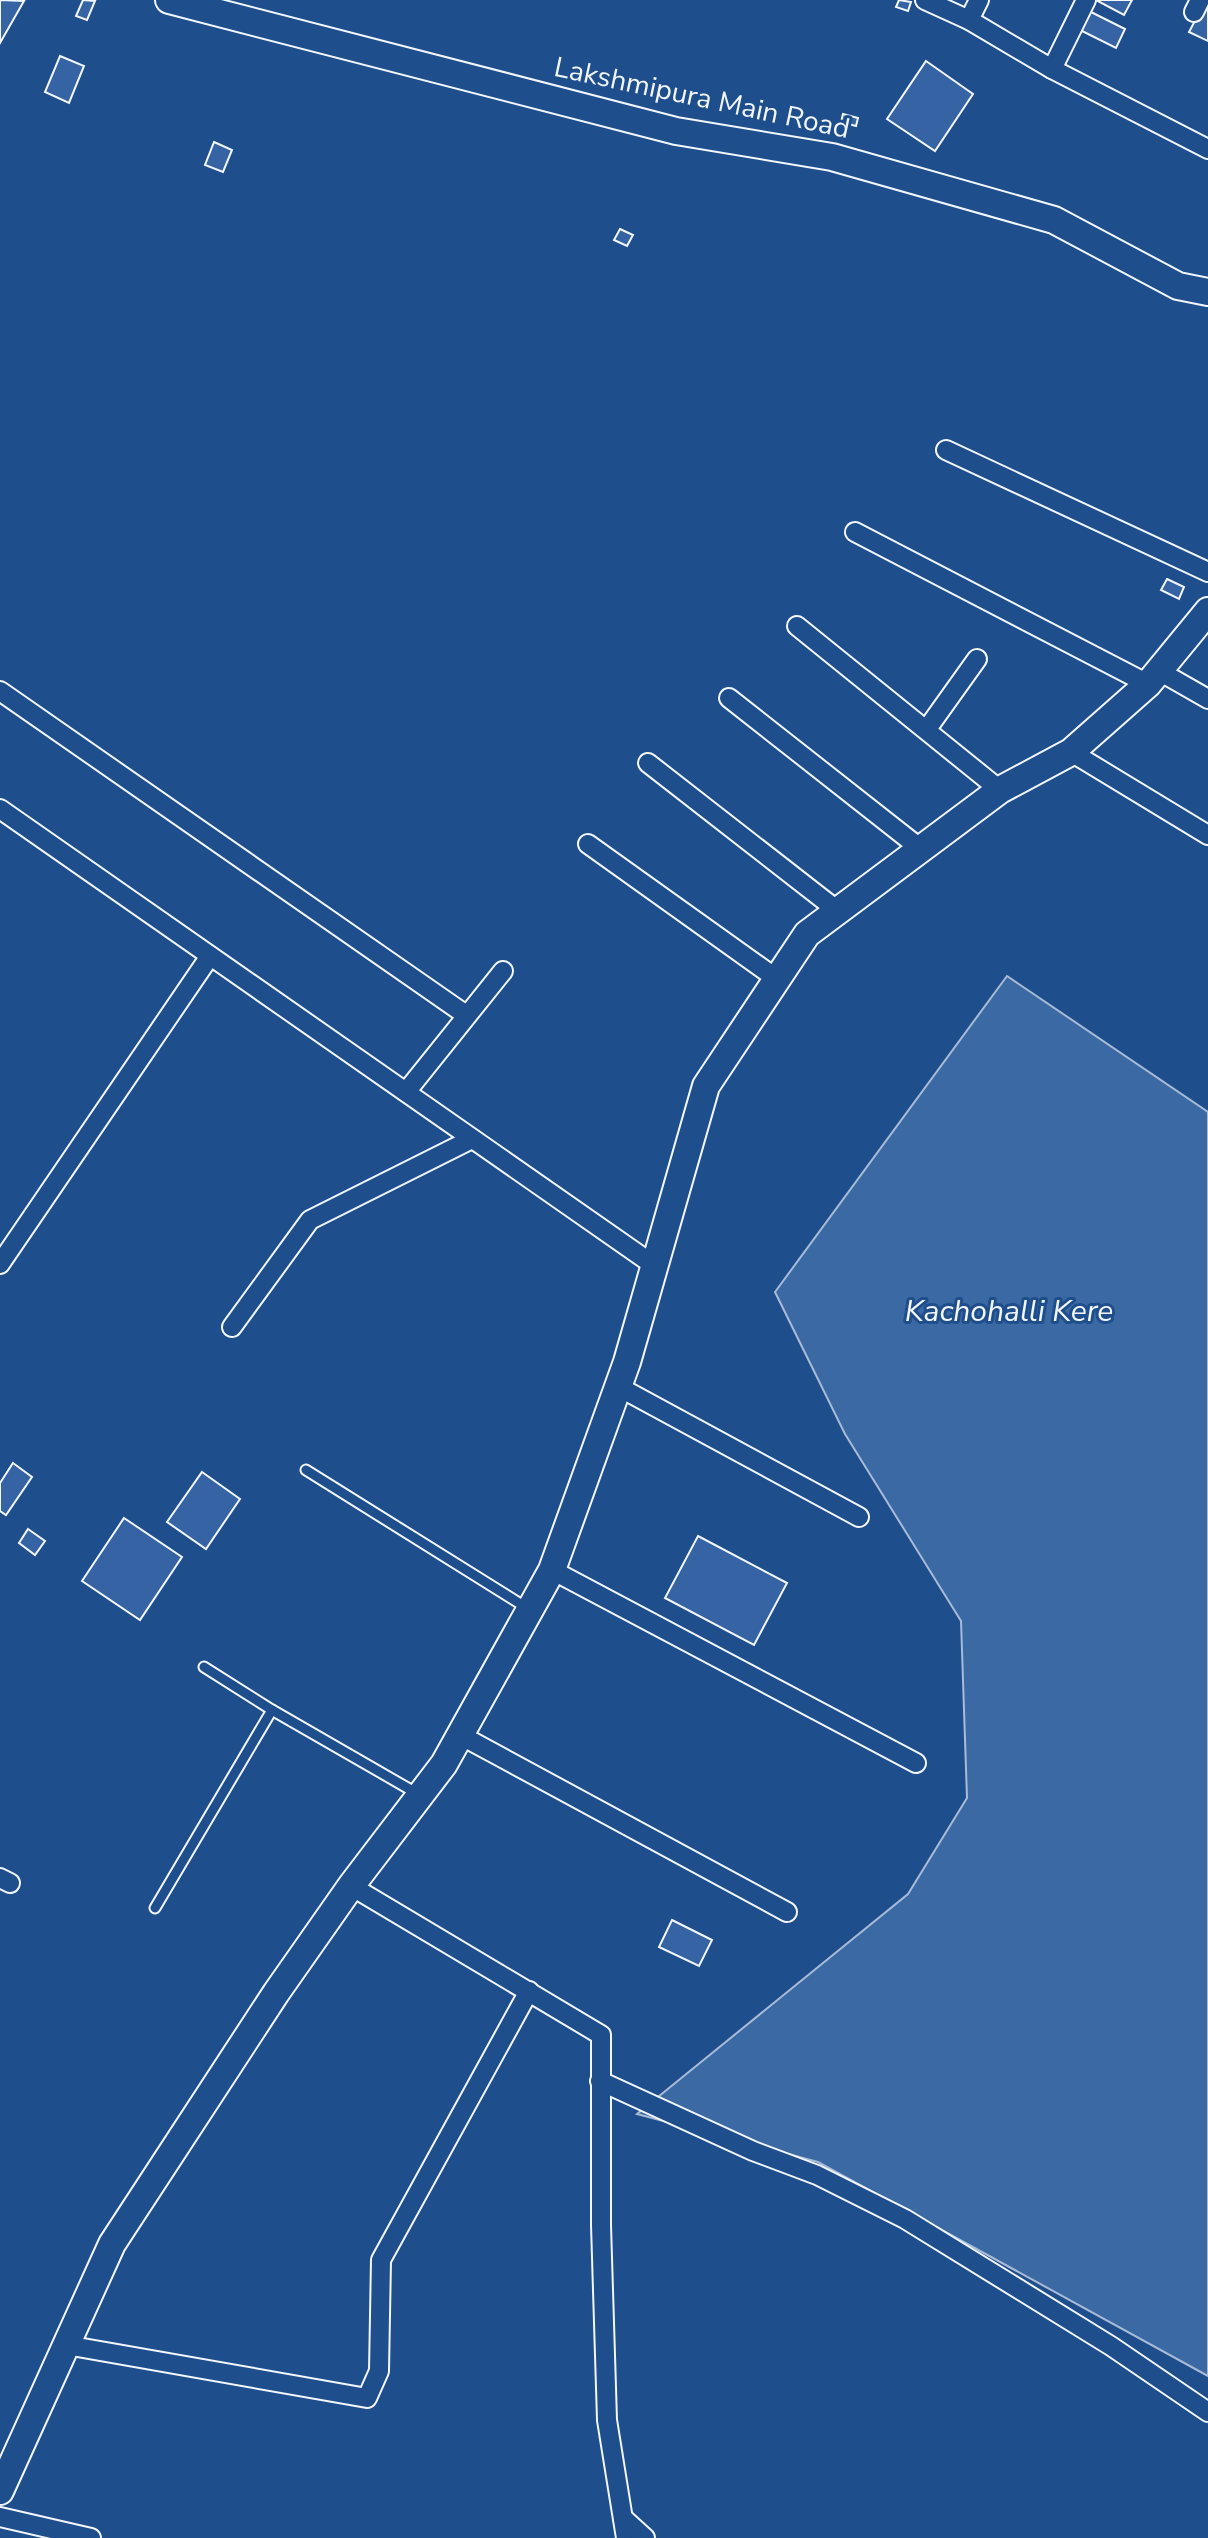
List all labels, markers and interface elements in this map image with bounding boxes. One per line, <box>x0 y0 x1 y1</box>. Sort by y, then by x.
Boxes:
street label: Lakshmipura Main Road <box>551 48 853 148</box>
water label: Kachohalli Kere <box>905 1291 1113 1332</box>

